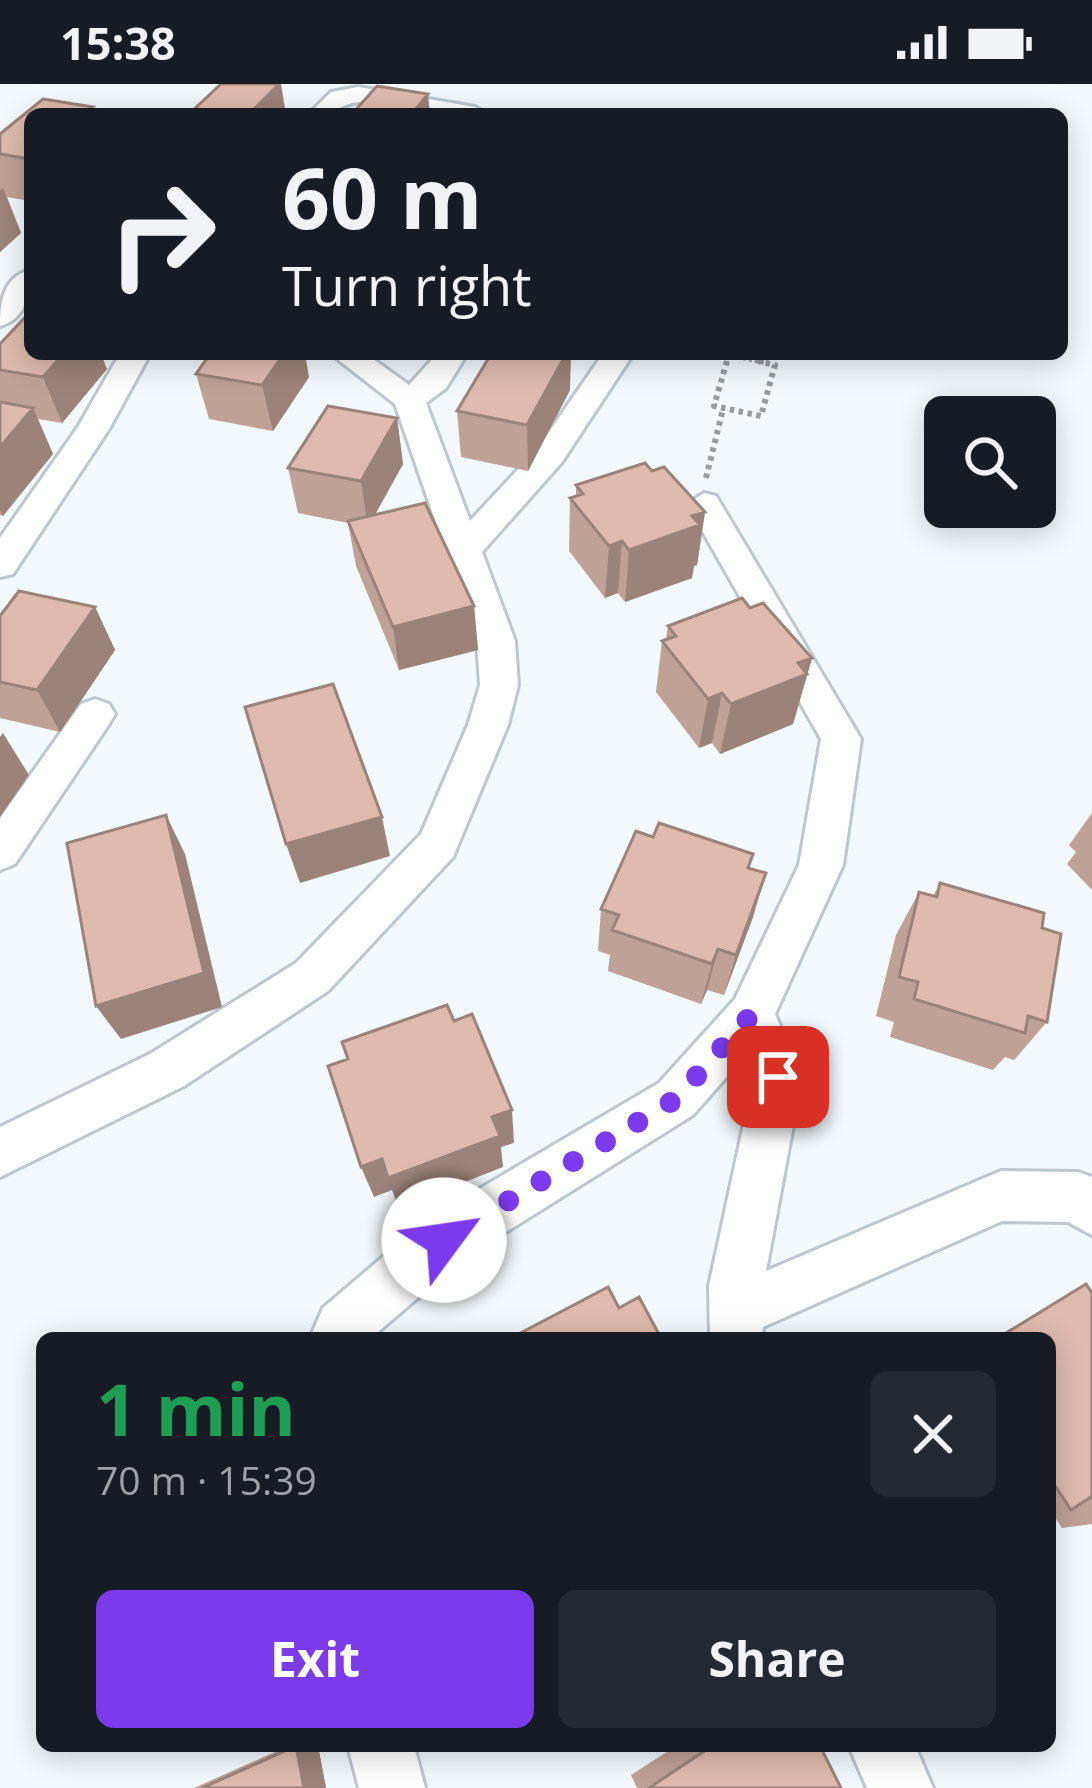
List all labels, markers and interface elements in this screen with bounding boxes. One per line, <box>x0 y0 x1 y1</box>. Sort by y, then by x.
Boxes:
text: 15:38 <box>60 12 176 73</box>
text: 60 m <box>282 139 482 254</box>
icon: right <box>84 156 240 312</box>
text: Turn right <box>282 248 531 322</box>
map controls <box>924 396 1056 528</box>
button: search <box>924 396 1056 528</box>
pin <box>727 1026 829 1128</box>
icon: arrive <box>745 1044 811 1110</box>
position arrow <box>381 1177 507 1303</box>
text: 1 min <box>96 1359 296 1457</box>
button: close <box>870 1371 996 1497</box>
text: 70 m · 15:39 <box>96 1453 317 1506</box>
button: Exit <box>96 1590 534 1728</box>
button: Share <box>558 1590 996 1728</box>

